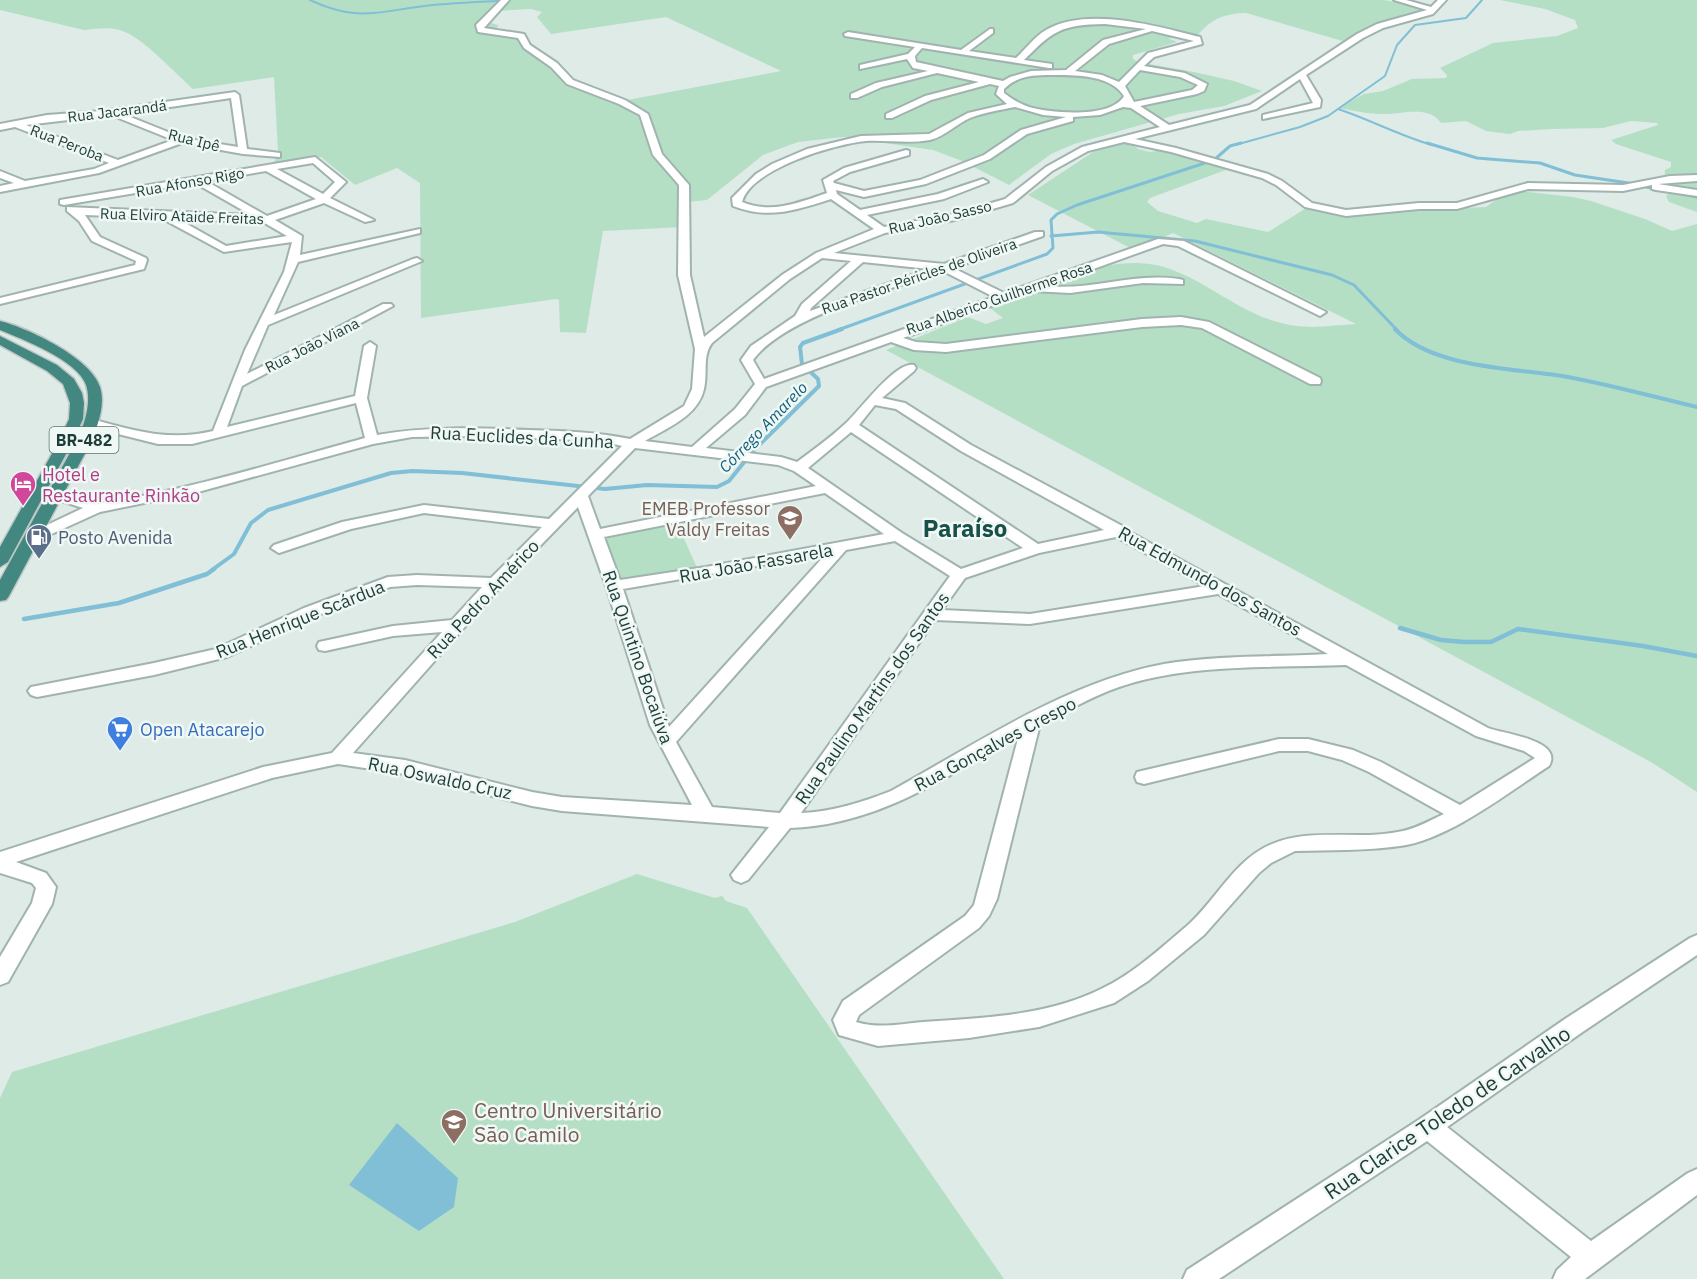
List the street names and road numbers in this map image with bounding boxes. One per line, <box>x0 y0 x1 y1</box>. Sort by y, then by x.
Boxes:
street label: Rua Jacarandá <box>66 96 168 126</box>
street label: Rua Peroba <box>28 120 106 166</box>
street label: Rua Ipê <box>166 124 222 156</box>
street label: Rua Afonso Rigo <box>134 163 246 201</box>
street label: Rua João Sasso <box>887 196 993 238</box>
street label: Rua Elviro Ataide Freitas <box>100 204 264 228</box>
street label: Rua Pastor Péricles de Oliveira <box>819 234 1019 318</box>
street label: Rua Alberico Guilherme Rosa <box>903 257 1095 339</box>
street label: Rua João Viana <box>262 313 362 377</box>
street label: Rua Euclides da Cunha <box>430 421 615 453</box>
road number: BR-482 <box>50 427 118 453</box>
street label: Rua Edmundo dos Santos <box>1114 521 1306 641</box>
street label: Rua Pedro Américo <box>422 535 544 663</box>
street label: Rua João Fassarela <box>677 538 835 588</box>
street label: Rua Quintino Bocaiúva <box>597 567 679 747</box>
street label: Rua Henrique Scárdua <box>212 574 388 663</box>
street label: Rua Paulino Martins dos Santos <box>790 587 954 809</box>
street label: Rua Gonçalves Crespo <box>910 692 1080 796</box>
street label: Rua Oswaldo Cruz <box>366 752 514 804</box>
street label: Rua Clarice Toledo de Carvalho <box>1318 1019 1576 1205</box>

